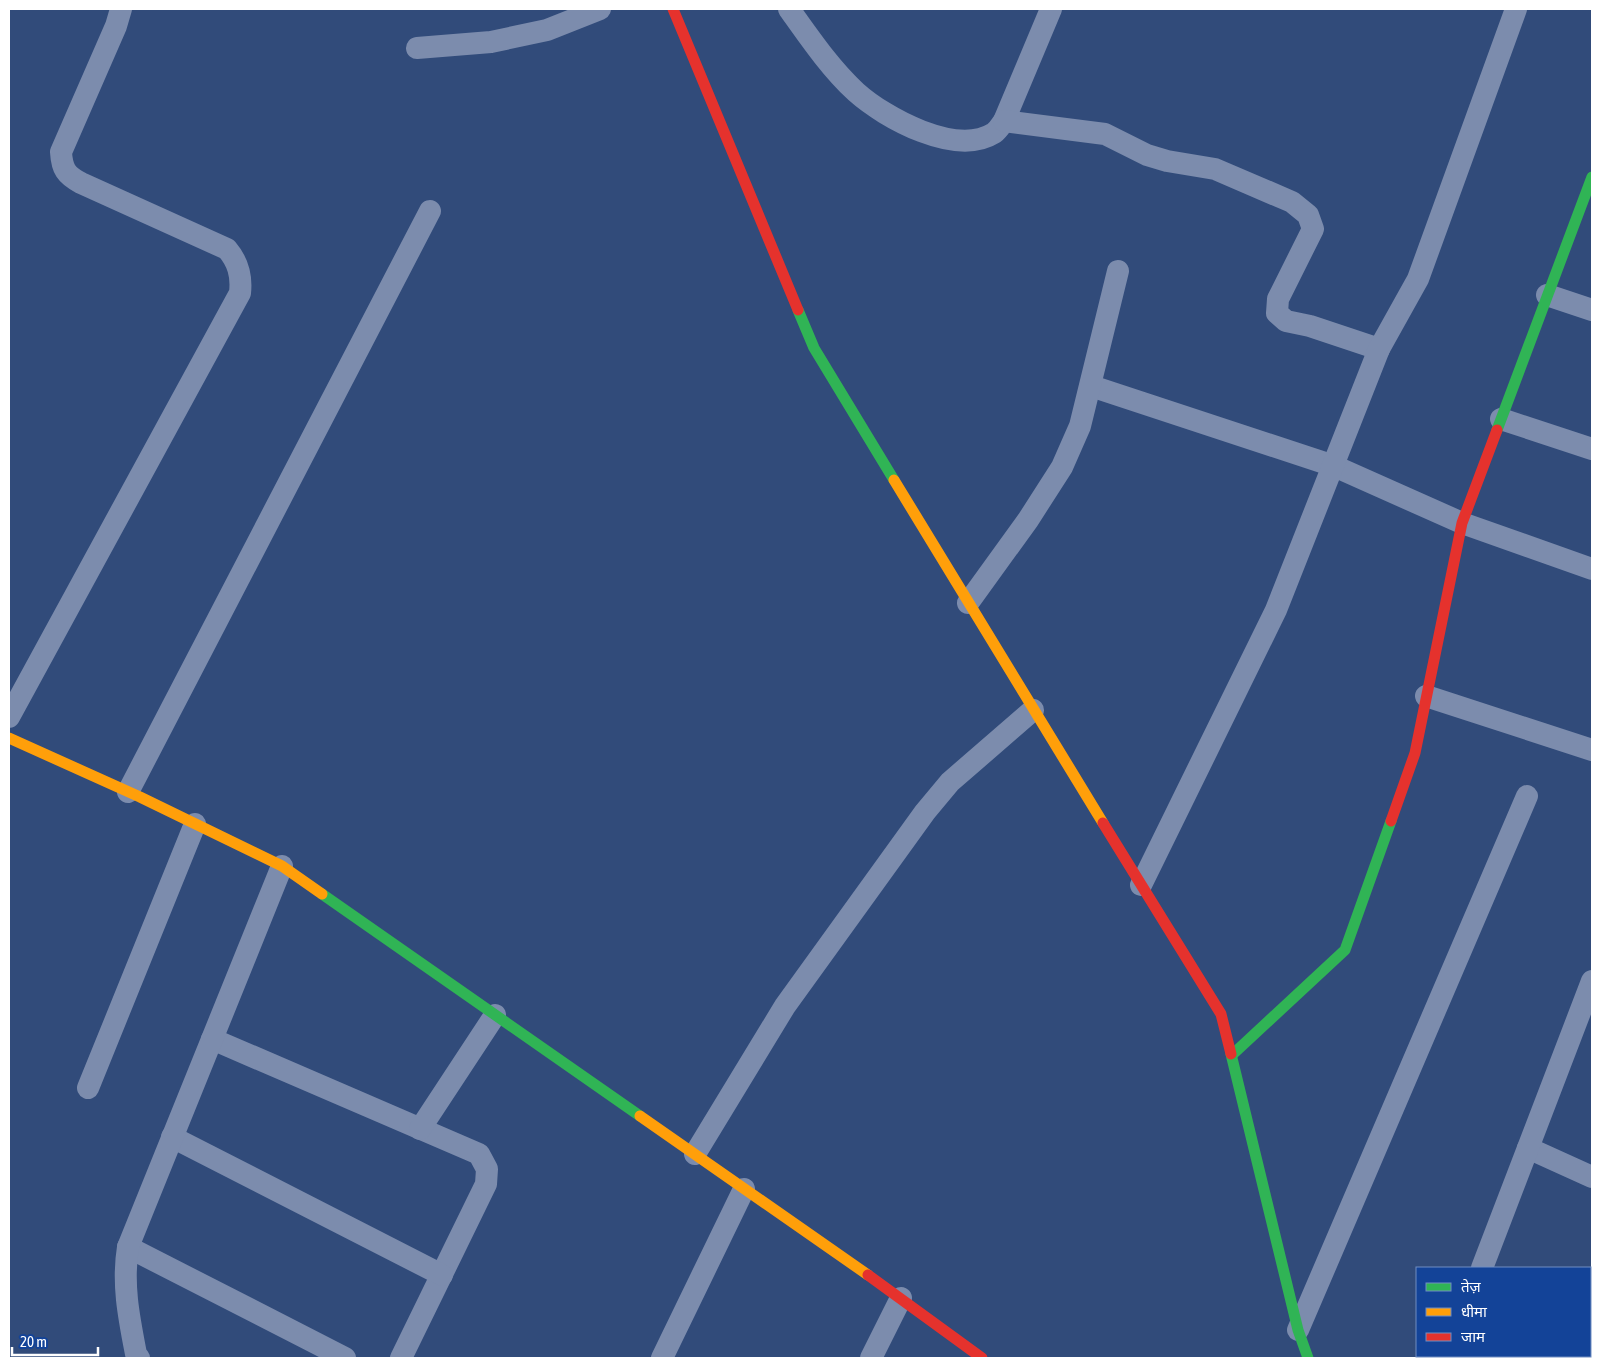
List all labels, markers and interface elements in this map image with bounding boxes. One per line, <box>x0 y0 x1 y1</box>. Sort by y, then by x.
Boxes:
legend <box>1416 1267 1591 1357</box>
text: तेज़ <box>1461 1278 1482 1295</box>
text: धीमा <box>1461 1303 1488 1320</box>
scale bar <box>12 1324 99 1356</box>
text: जाम <box>1461 1328 1486 1345</box>
text: 20 m <box>20 1333 47 1350</box>

